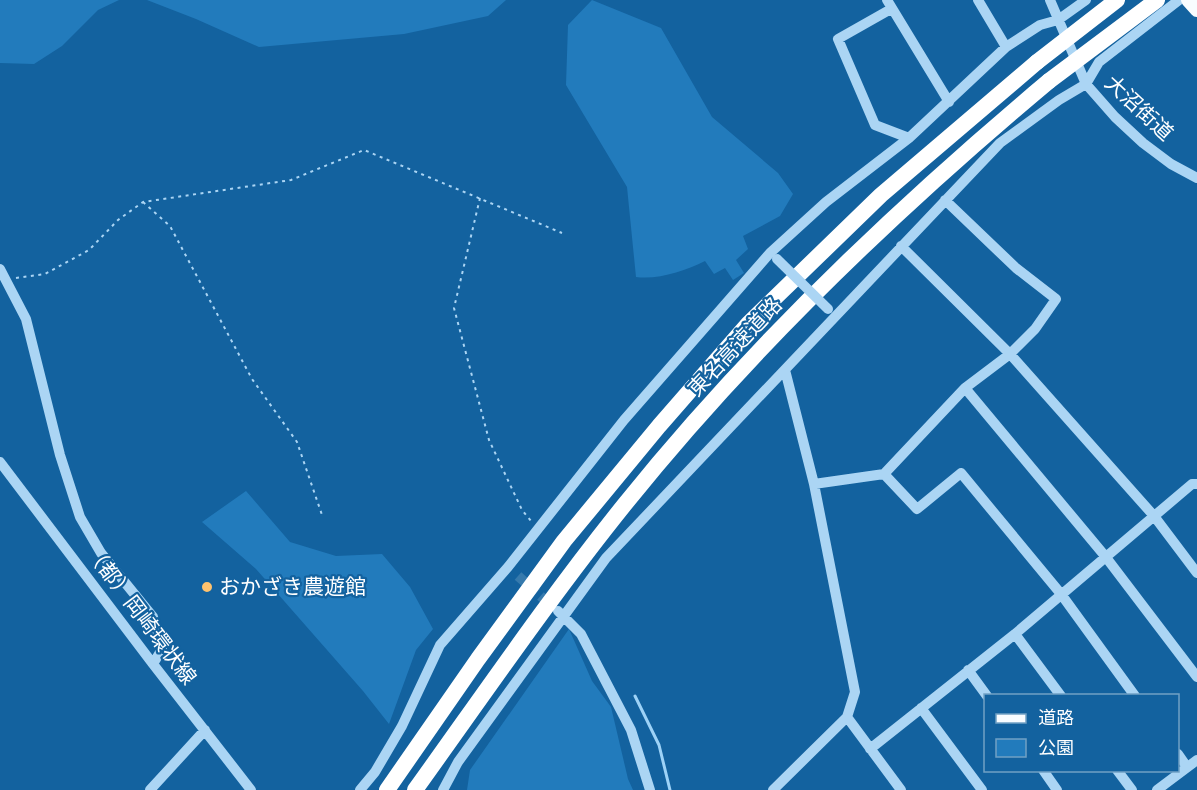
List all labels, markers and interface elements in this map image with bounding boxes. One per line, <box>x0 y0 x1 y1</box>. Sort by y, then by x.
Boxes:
street label: 大沼街道 <box>1101 71 1177 145</box>
street label: 東名高速道路 <box>684 293 786 401</box>
street label: （都）岡崎環状線 <box>82 541 200 689</box>
place label: おかざき農遊館 <box>219 575 366 598</box>
marker: おかざき農遊館 <box>200 580 214 594</box>
legend <box>984 694 1179 772</box>
text: 道路 <box>1038 708 1074 728</box>
text: 公園 <box>1038 739 1074 758</box>

